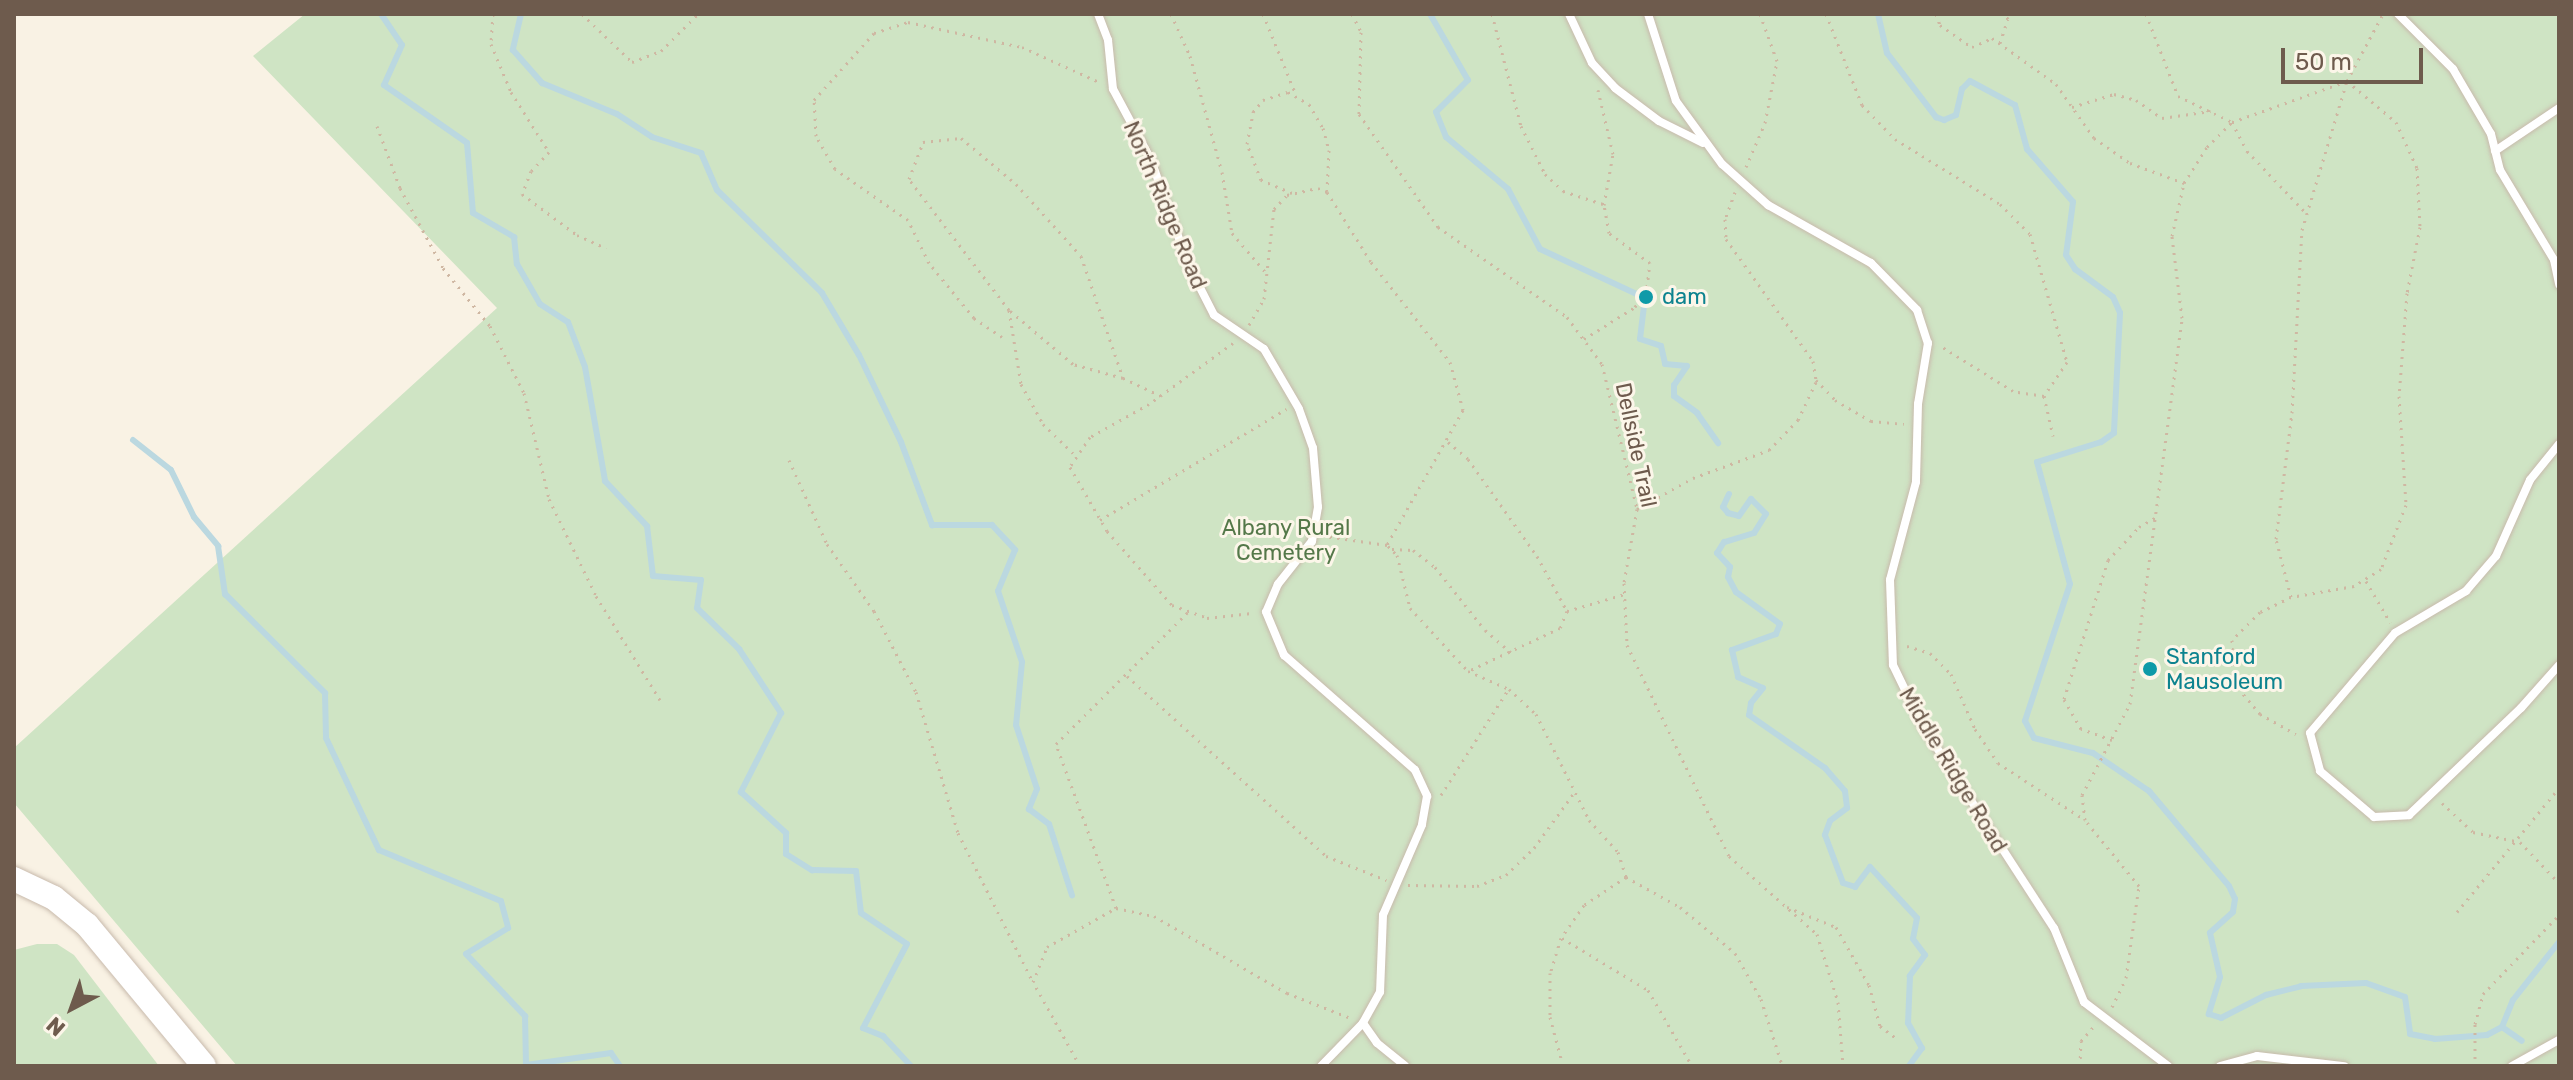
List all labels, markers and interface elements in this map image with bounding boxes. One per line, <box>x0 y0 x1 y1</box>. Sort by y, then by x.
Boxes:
scale bar <box>2285 32 2427 82</box>
text: 50 m <box>2295 48 2352 76</box>
street label: North Ridge Road <box>1118 117 1212 293</box>
place label: dam <box>1662 284 1707 310</box>
marker: dam <box>1637 288 1655 306</box>
street label: Dellside Trail <box>1610 380 1662 510</box>
park label: Albany Rural Cemetery <box>1221 514 1351 566</box>
place label: Stanford Mausoleum <box>2166 643 2283 694</box>
marker: Stanford Mausoleum <box>2141 660 2159 678</box>
street label: Middle Ridge Road <box>1893 683 2013 857</box>
north arrow <box>32 968 112 1048</box>
text: N <box>41 1011 71 1042</box>

